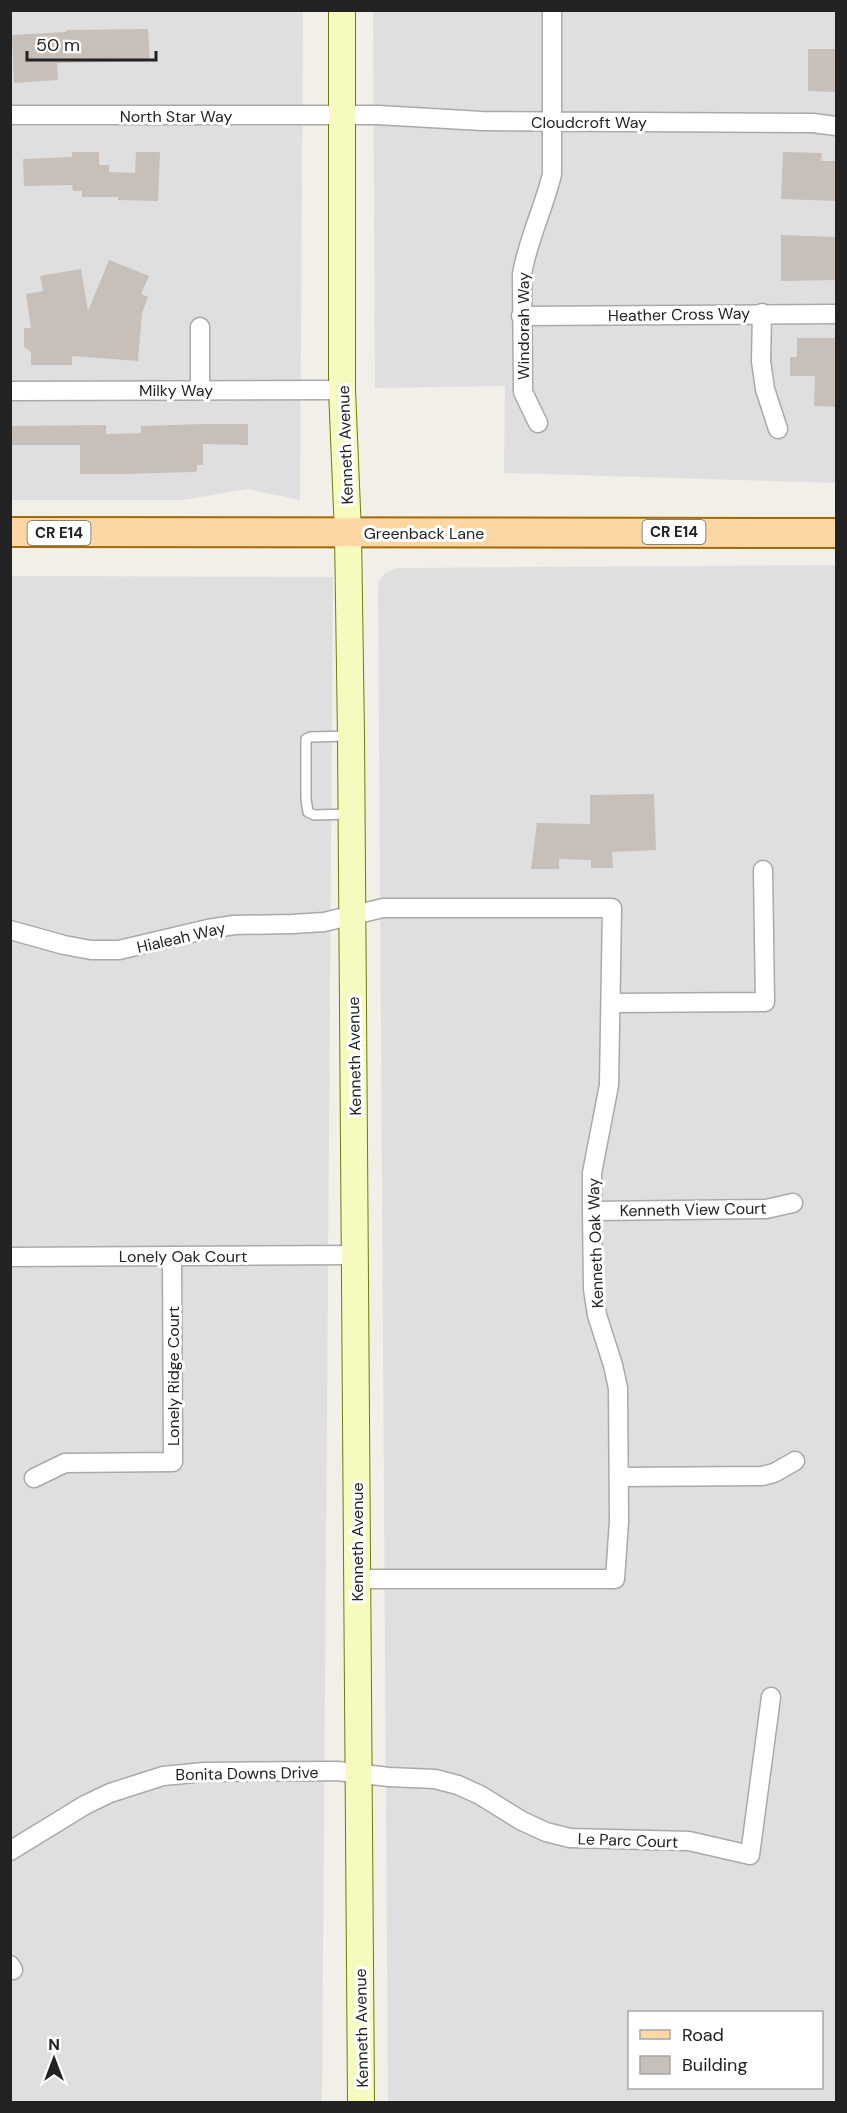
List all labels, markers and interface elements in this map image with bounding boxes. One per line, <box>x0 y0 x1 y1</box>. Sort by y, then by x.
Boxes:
scale bar <box>27 24 156 62</box>
text: 50 m <box>36 33 80 57</box>
street label: North Star Way <box>120 106 232 127</box>
street label: Cloudcroft Way <box>531 112 647 133</box>
street label: Windorah Way <box>513 272 534 380</box>
street label: Heather Cross Way <box>608 303 750 326</box>
street label: Milky Way <box>139 380 213 401</box>
street label: Kenneth Avenue <box>333 385 358 505</box>
road number: CR E14 <box>642 520 706 544</box>
road number: CR E14 <box>28 521 90 545</box>
street label: Greenback Lane <box>364 523 484 544</box>
street label: Hialeah Way <box>135 917 228 958</box>
street label: Kenneth Avenue <box>343 996 366 1116</box>
street label: Kenneth Oak Way <box>583 1177 608 1308</box>
street label: Kenneth View Court <box>619 1198 767 1221</box>
street label: Lonely Oak Court <box>119 1246 247 1267</box>
street label: Lonely Ridge Court <box>163 1306 184 1446</box>
street label: Kenneth Avenue <box>347 1482 368 1602</box>
street label: Bonita Downs Drive <box>175 1762 319 1785</box>
street label: Le Parc Court <box>577 1828 679 1853</box>
street label: Kenneth Avenue <box>350 1968 373 2088</box>
legend <box>628 2011 823 2089</box>
text: Road <box>682 2023 724 2047</box>
north arrow <box>24 2029 84 2089</box>
text: N <box>48 2034 60 2055</box>
text: Building <box>682 2053 747 2077</box>

